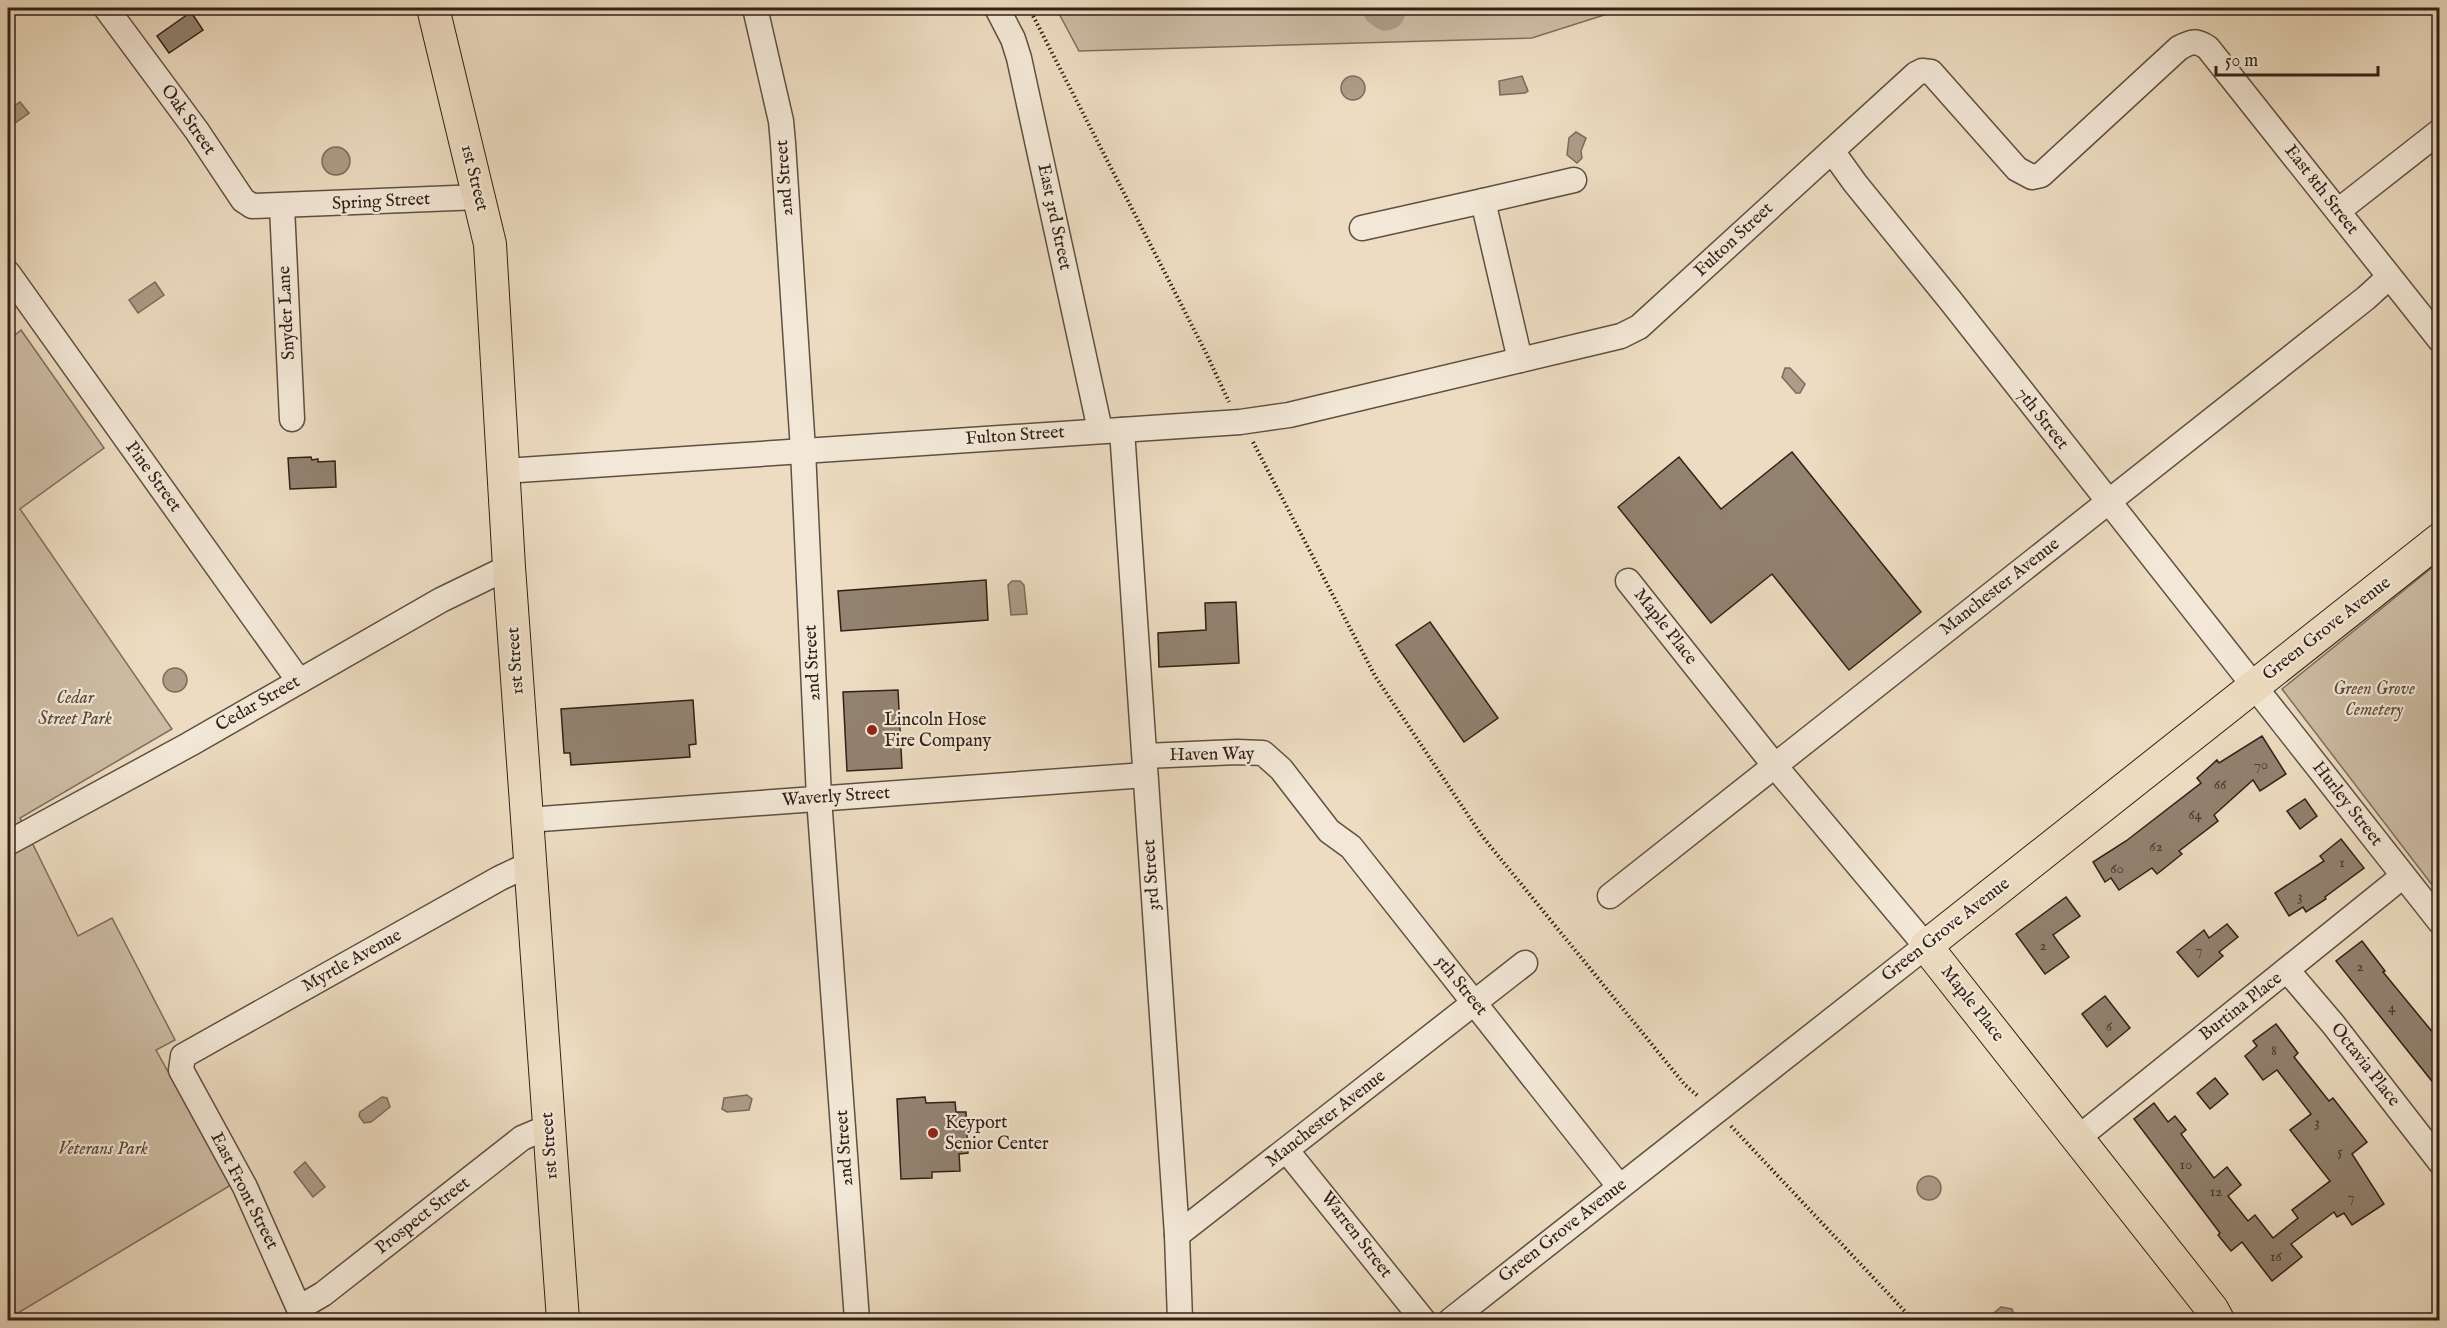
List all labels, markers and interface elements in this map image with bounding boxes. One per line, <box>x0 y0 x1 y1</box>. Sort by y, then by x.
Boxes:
scale bar <box>2216 39 2378 77</box>
text: 50 m <box>2225 50 2258 73</box>
street label: Oak Street <box>155 80 221 160</box>
street label: 2nd Street <box>771 139 799 217</box>
street label: East 8th Street <box>2279 140 2363 240</box>
street label: 1st Street <box>455 142 493 214</box>
street label: East 3rd Street <box>1031 162 1077 272</box>
street label: Spring Street <box>331 188 431 216</box>
street label: Fulton Street <box>1690 198 1778 282</box>
street label: Snyder Lane <box>273 265 301 361</box>
street label: 7th Street <box>2011 383 2073 455</box>
street label: Fulton Street <box>965 421 1065 451</box>
street label: Pine Street <box>120 437 186 517</box>
street label: Manchester Avenue <box>1935 533 2065 641</box>
street label: Green Grove Avenue <box>2258 572 2396 686</box>
street label: Maple Place <box>1628 584 1702 670</box>
street label: 2nd Street <box>800 624 826 702</box>
street label: 1st Street <box>502 626 530 696</box>
street label: Cedar Street <box>212 671 304 737</box>
park label: Green Grove Cemetery <box>2333 678 2415 722</box>
park label: Cedar Street Park <box>38 687 112 731</box>
place label: Lincoln Hose Fire Company <box>884 709 992 753</box>
marker: Lincoln Hose Fire Company <box>865 723 879 737</box>
street label: Haven Way <box>1169 743 1255 767</box>
house number: 70 <box>2254 755 2268 774</box>
street label: Hurley Street <box>2307 757 2387 851</box>
house number: 66 <box>2214 775 2227 794</box>
street label: Waverly Street <box>781 782 891 812</box>
house number: 64 <box>2188 805 2202 824</box>
house number: 62 <box>2149 837 2163 856</box>
street label: 3rd Street <box>1138 838 1166 912</box>
house number: 1 <box>2339 853 2345 872</box>
house number: 60 <box>2110 859 2124 878</box>
street label: Green Grove Avenue <box>1877 873 2015 987</box>
house number: 3 <box>2297 887 2303 906</box>
street label: Myrtle Avenue <box>298 924 406 998</box>
house number: 2 <box>2039 936 2047 955</box>
house number: 7 <box>2195 940 2203 959</box>
street label: 5th Street <box>1430 951 1492 1021</box>
house number: 2 <box>2356 957 2364 976</box>
street label: Maple Place <box>1935 961 2009 1047</box>
street label: Burtina Place <box>2195 967 2287 1047</box>
house number: 4 <box>2388 998 2396 1017</box>
house number: 6 <box>2106 1017 2113 1036</box>
street label: Octavia Place <box>2325 1019 2405 1111</box>
house number: 8 <box>2271 1041 2277 1060</box>
street label: Manchester Avenue <box>1261 1065 1391 1173</box>
street label: 2nd Street <box>831 1109 859 1187</box>
street label: 1st Street <box>536 1111 564 1181</box>
place label: Keyport Senior Center <box>945 1112 1049 1156</box>
house number: 3 <box>2314 1113 2320 1132</box>
marker: Keyport Senior Center <box>926 1126 940 1140</box>
street label: East Front Street <box>205 1129 283 1253</box>
park label: Veterans Park <box>58 1138 148 1161</box>
house number: 5 <box>2337 1142 2343 1161</box>
house number: 10 <box>2180 1155 2192 1174</box>
street label: Prospect Street <box>371 1172 475 1260</box>
street label: Green Grove Avenue <box>1494 1174 1632 1288</box>
house number: 12 <box>2210 1182 2222 1201</box>
street label: Warren Street <box>1315 1187 1397 1283</box>
house number: 7 <box>2347 1187 2355 1206</box>
house number: 16 <box>2270 1247 2283 1266</box>

